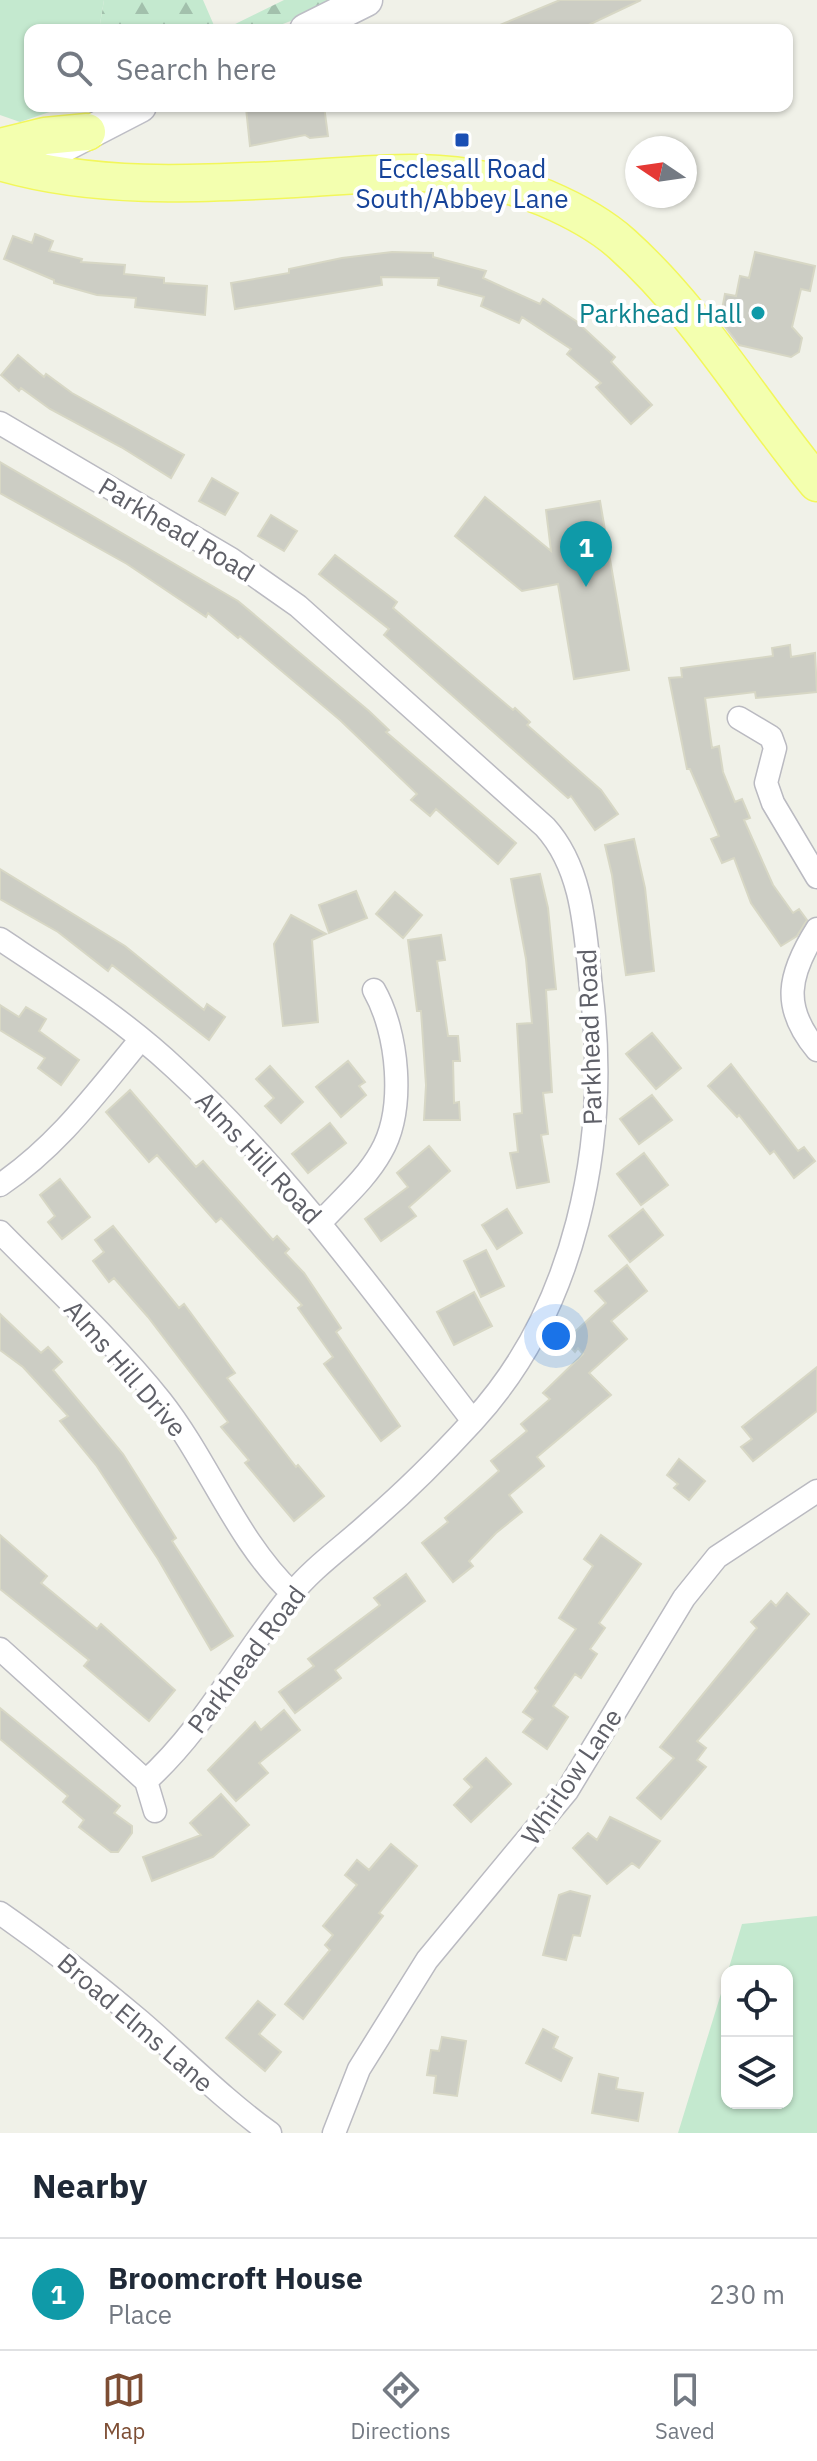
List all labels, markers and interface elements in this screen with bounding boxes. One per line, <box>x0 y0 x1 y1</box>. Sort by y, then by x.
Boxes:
search box <box>24 24 793 112</box>
icon: search <box>52 46 96 90</box>
text: Search here <box>116 49 277 88</box>
marker: Ecclesall Road South/Abbey Lane <box>453 131 471 149</box>
north arrow <box>625 136 697 208</box>
place label: Ecclesall Road South/Abbey Lane <box>355 151 569 215</box>
place label: Parkhead Hall <box>579 296 742 330</box>
marker: Parkhead Hall <box>749 304 767 322</box>
street label: Parkhead Road <box>93 469 261 589</box>
pin: 1 <box>560 521 612 587</box>
street label: Parkhead Road <box>569 948 609 1126</box>
street label: Alms Hill Road <box>189 1083 329 1231</box>
street label: Alms Hill Drive <box>57 1292 195 1444</box>
your location <box>536 1316 576 1356</box>
street label: Parkhead Road <box>179 1578 313 1740</box>
street label: Whirlow Lane <box>513 1701 629 1851</box>
street label: Broad Elms Lane <box>51 1945 221 2099</box>
map controls <box>721 1965 793 2109</box>
button: locate <box>721 1965 793 2037</box>
button: layers <box>721 2037 793 2109</box>
text: Nearby <box>32 2163 147 2207</box>
text: Broomcroft House <box>108 2258 363 2297</box>
text: 1 <box>50 2277 66 2311</box>
text: 230 m <box>709 2277 785 2311</box>
text: Place <box>108 2297 172 2331</box>
tab: Map <box>102 2368 146 2445</box>
tab: Directions <box>351 2368 451 2445</box>
tab: Saved <box>655 2368 715 2445</box>

